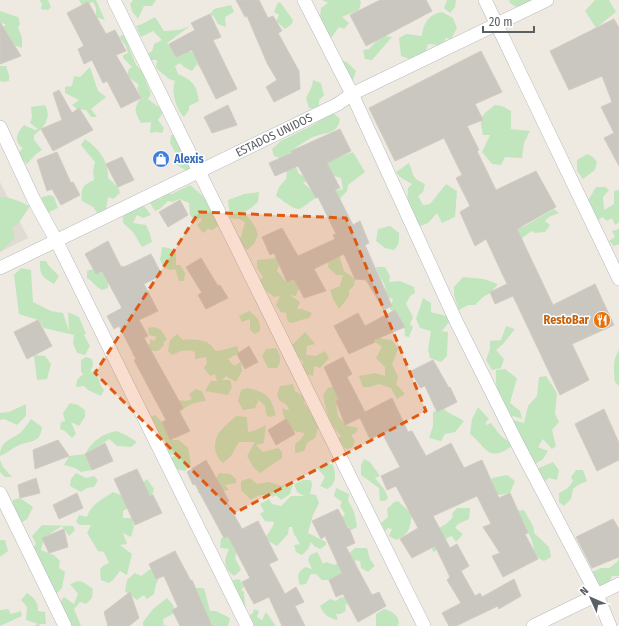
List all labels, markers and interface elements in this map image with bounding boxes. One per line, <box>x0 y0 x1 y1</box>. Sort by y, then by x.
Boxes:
scale bar <box>483 8 534 34</box>
text: 20 m <box>489 15 513 29</box>
street label: ESTADOS UNIDOS <box>233 110 315 160</box>
shop icon: Alexis <box>151 149 171 169</box>
place label: Alexis <box>173 152 204 166</box>
restaurant icon: RestoBar <box>592 310 612 330</box>
place label: RestoBar <box>544 313 590 327</box>
north arrow <box>571 578 611 618</box>
text: N <box>577 584 591 598</box>

